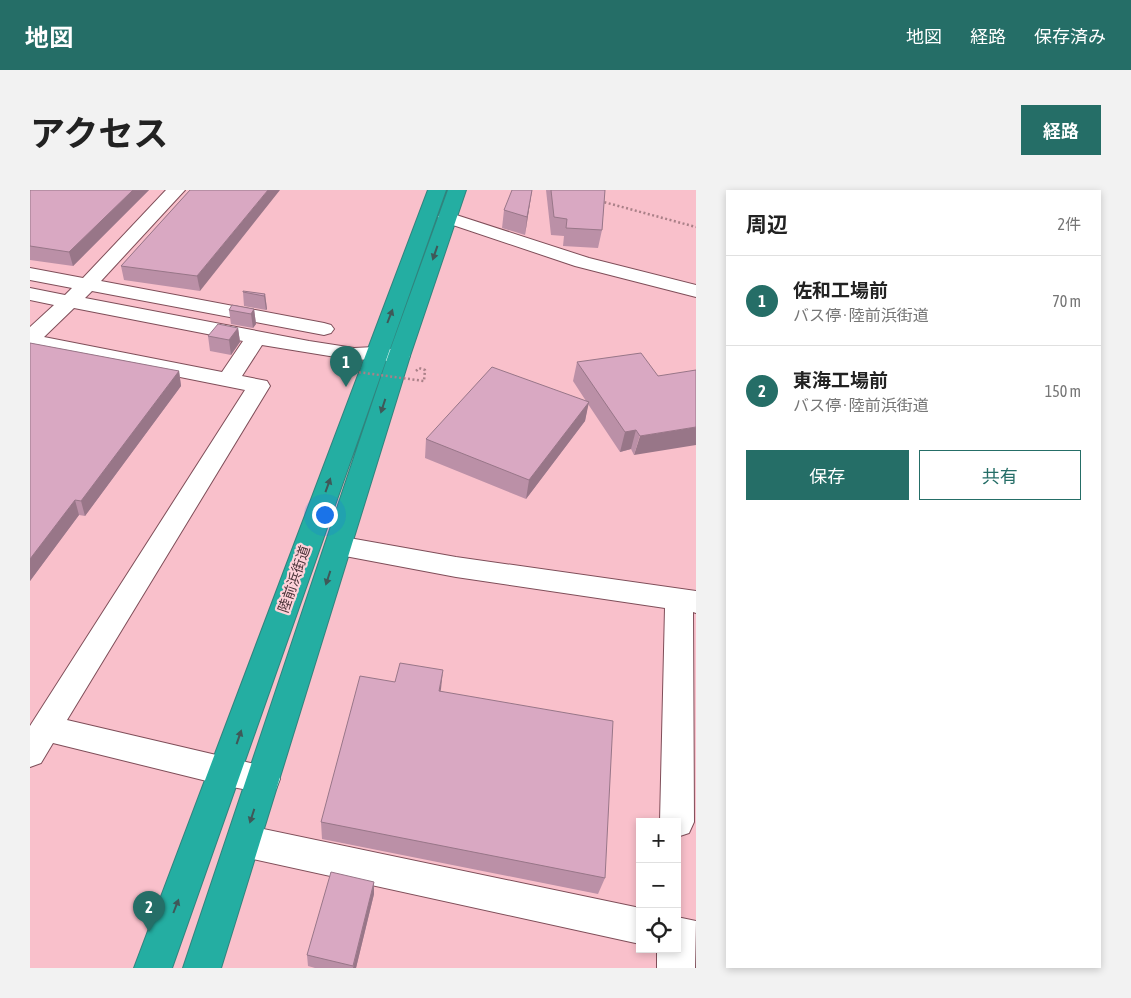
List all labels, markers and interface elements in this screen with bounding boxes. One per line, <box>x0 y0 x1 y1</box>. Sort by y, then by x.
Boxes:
text: 地図 <box>25 24 73 51</box>
text: 地図 <box>906 26 942 47</box>
text: 経路 <box>970 26 1006 47</box>
text: 保存済み <box>1034 26 1106 47</box>
button: 経路 <box>1021 105 1101 155</box>
text: アクセス <box>30 113 168 153</box>
text: 周辺 <box>746 212 788 236</box>
text: 2件 <box>1057 215 1081 233</box>
one-way arrow <box>431 245 438 260</box>
text: 佐和工場前 <box>793 279 888 301</box>
text: 1 <box>758 292 766 310</box>
text: 70 m <box>1052 292 1081 310</box>
text: バス停 · 陸前浜街道 <box>793 306 929 324</box>
one-way arrow <box>386 308 394 323</box>
pin: 1 <box>330 346 362 387</box>
text: 東海工場前 <box>793 369 888 391</box>
text: 2 <box>758 382 766 400</box>
text: 150 m <box>1045 382 1081 400</box>
text: バス停 · 陸前浜街道 <box>793 396 929 414</box>
one-way arrow <box>378 399 386 414</box>
button: 保存 <box>746 450 909 500</box>
button: 共有 <box>919 450 1081 500</box>
one-way arrow <box>324 477 332 492</box>
your location <box>312 502 338 528</box>
street label: 陸前浜街道 <box>275 543 313 615</box>
one-way arrow <box>323 570 331 585</box>
one-way arrow <box>235 729 243 744</box>
one-way arrow <box>248 809 256 824</box>
map controls <box>636 818 681 953</box>
button: + <box>636 818 681 863</box>
button: − <box>636 863 681 908</box>
pin: 2 <box>133 891 165 932</box>
one-way arrow <box>172 898 180 913</box>
button: locate <box>636 908 681 953</box>

